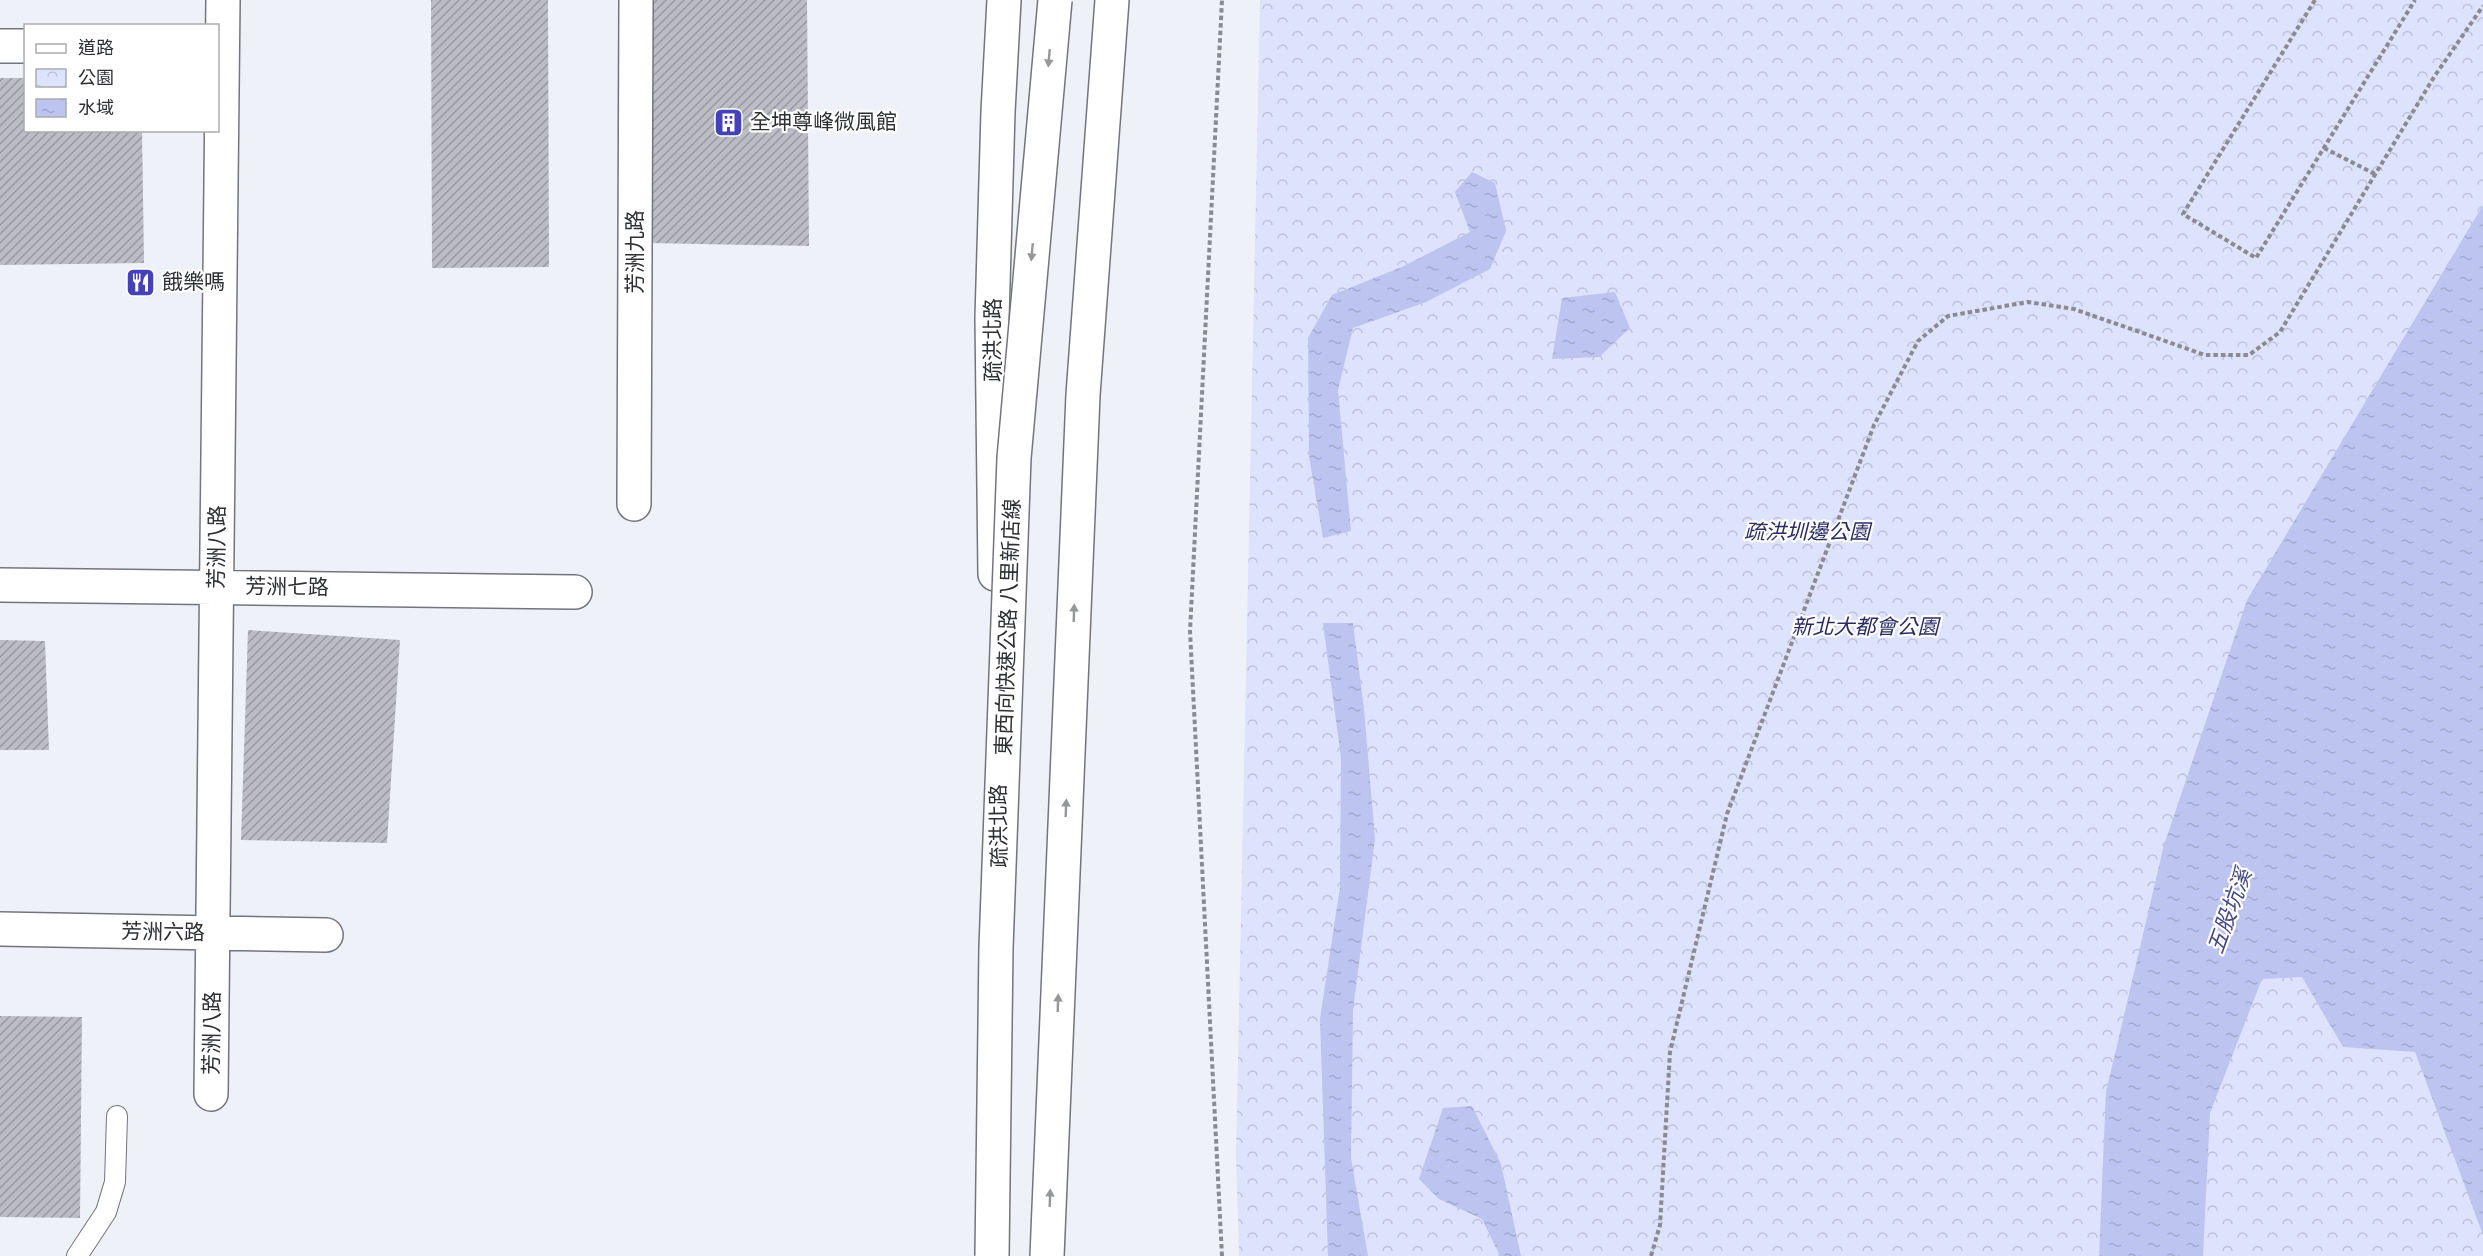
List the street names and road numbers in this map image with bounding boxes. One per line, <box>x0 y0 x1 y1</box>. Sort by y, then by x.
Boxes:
street label: 芳洲九路 <box>620 210 652 294</box>
street label: 疏洪北路 <box>978 298 1010 382</box>
street label: 東西向快速公路 八里新店線 <box>989 498 1029 756</box>
street label: 芳洲八路 <box>201 505 235 589</box>
street label: 芳洲七路 <box>245 571 329 605</box>
street label: 疏洪北路 <box>983 784 1017 868</box>
street label: 芳洲六路 <box>121 916 205 950</box>
street label: 芳洲八路 <box>196 991 230 1075</box>

